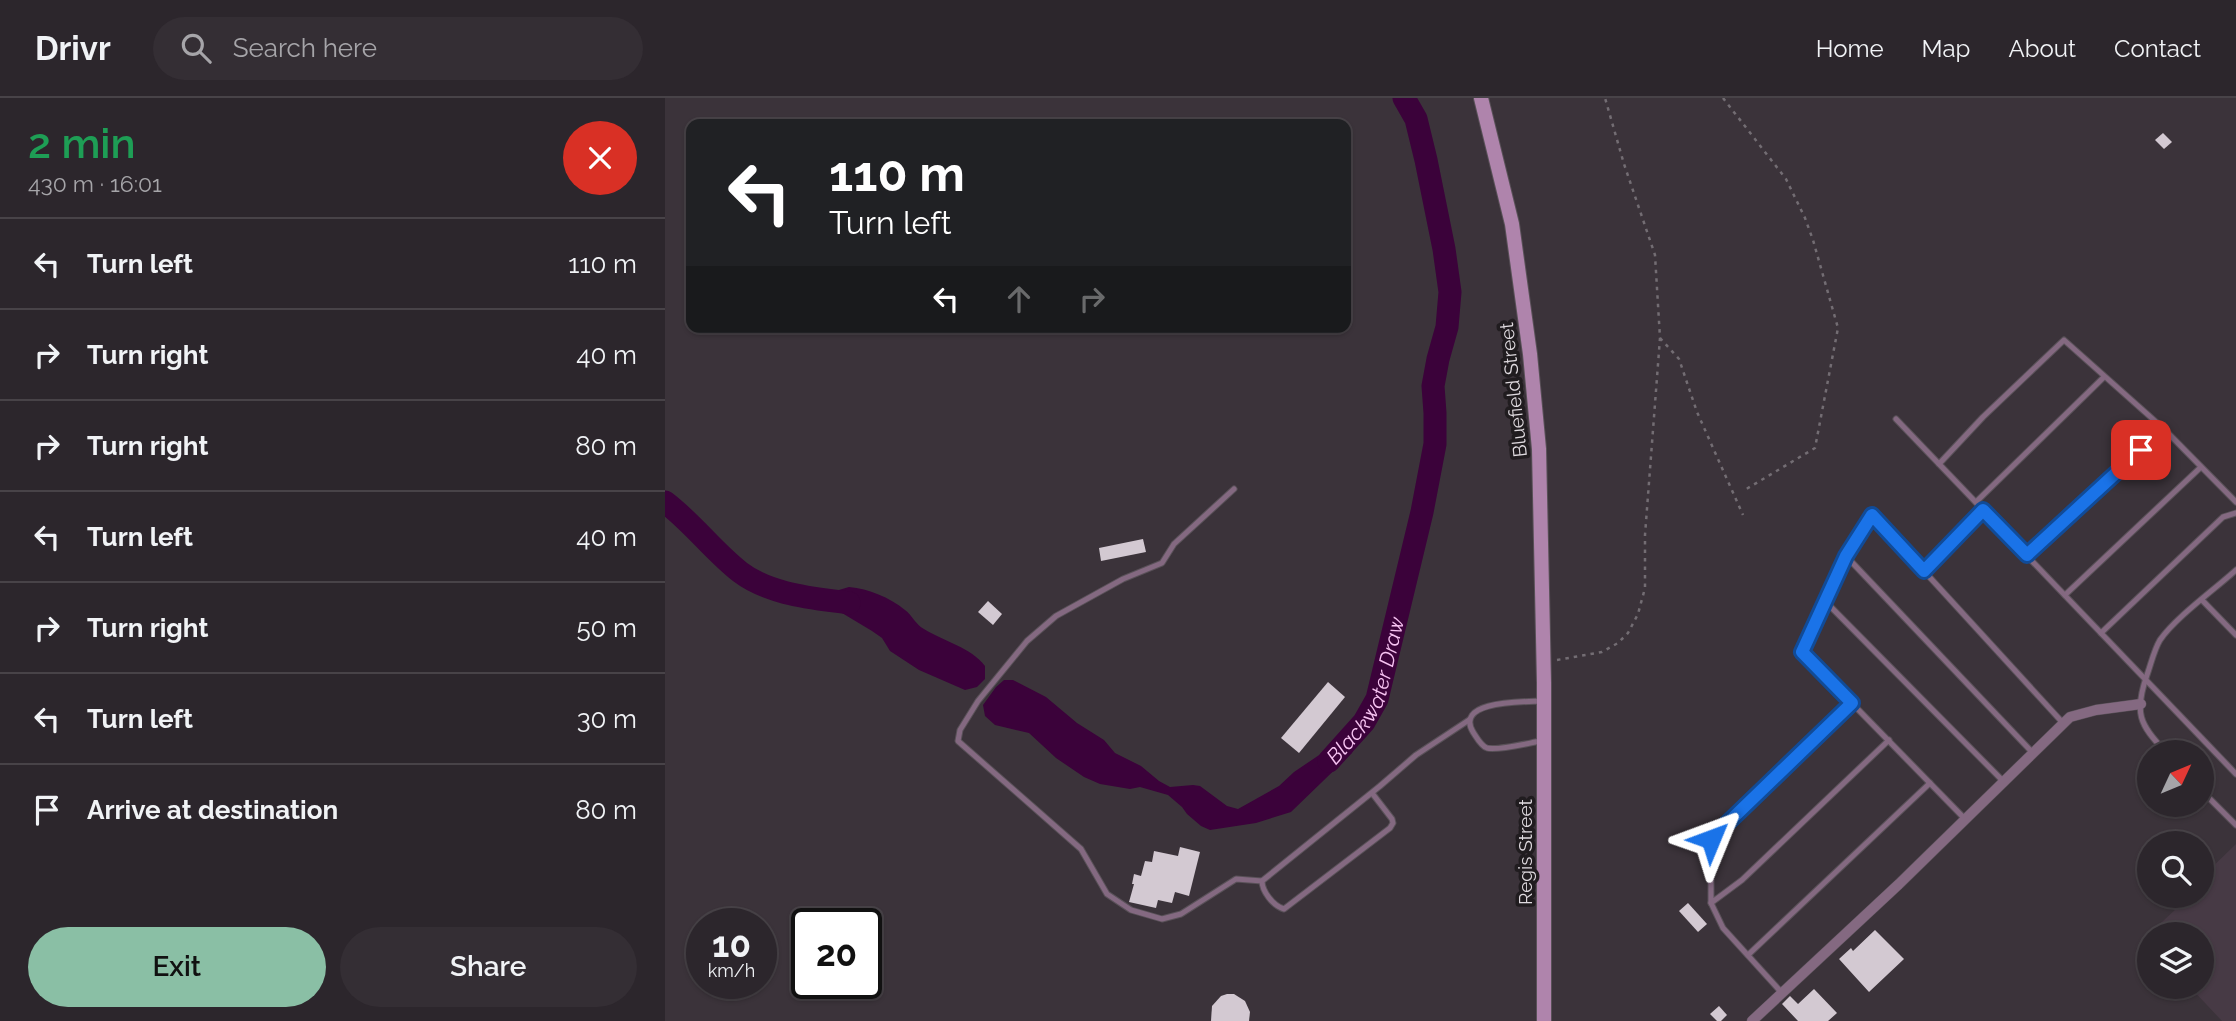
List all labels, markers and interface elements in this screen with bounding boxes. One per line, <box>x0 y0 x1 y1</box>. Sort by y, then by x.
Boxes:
search box <box>153 17 643 80</box>
text: Drivr <box>35 29 111 68</box>
icon: search <box>177 29 215 67</box>
text: Search here <box>233 33 377 63</box>
text: Home <box>1816 34 1884 63</box>
text: Map <box>1922 34 1970 63</box>
text: About <box>2008 34 2076 63</box>
text: Contact <box>2114 34 2201 63</box>
text: 2 min <box>28 119 136 168</box>
button: close <box>563 121 637 195</box>
text: 110 m <box>829 145 965 202</box>
icon: left <box>714 147 805 238</box>
text: 430 m · 16:01 <box>28 170 162 197</box>
text: Turn left <box>829 204 951 241</box>
icon: left <box>28 245 66 283</box>
text: Turn left <box>87 249 193 279</box>
text: 110 m <box>568 249 637 279</box>
icon: left <box>927 280 965 318</box>
icon: ahead <box>1000 280 1038 318</box>
icon: right <box>1073 280 1111 318</box>
street label: Bluefield Street <box>1495 321 1531 458</box>
icon: right <box>28 336 66 374</box>
text: Turn right <box>87 340 208 370</box>
text: 40 m <box>576 340 637 370</box>
pin <box>2111 420 2171 480</box>
icon: right <box>28 427 66 465</box>
text: Turn right <box>87 431 208 461</box>
text: 80 m <box>575 431 637 461</box>
icon: arrive <box>2122 431 2160 469</box>
icon: left <box>28 518 66 556</box>
text: Turn left <box>87 522 193 552</box>
text: 40 m <box>576 522 637 552</box>
icon: right <box>28 609 66 647</box>
text: Turn right <box>87 613 208 643</box>
text: 50 m <box>576 613 637 643</box>
water label: Blackwater Draw <box>1321 613 1409 768</box>
icon: left <box>28 700 66 738</box>
text: Turn left <box>87 704 193 734</box>
text: 30 m <box>577 704 637 734</box>
north arrow <box>2137 740 2214 817</box>
map controls <box>2137 740 2214 999</box>
icon: arrive <box>28 791 66 829</box>
text: Arrive at destination <box>87 795 338 825</box>
text: 80 m <box>575 795 637 825</box>
street label: Regis Street <box>1514 798 1536 905</box>
position arrow <box>1674 802 1748 876</box>
button: search <box>2137 831 2214 908</box>
speed limit sign: 20 <box>791 908 882 999</box>
button: layers <box>2137 922 2214 999</box>
text: 10 <box>712 924 751 965</box>
button: Exit <box>28 927 326 1007</box>
button: Share <box>340 927 637 1007</box>
text: km/h <box>708 960 755 981</box>

